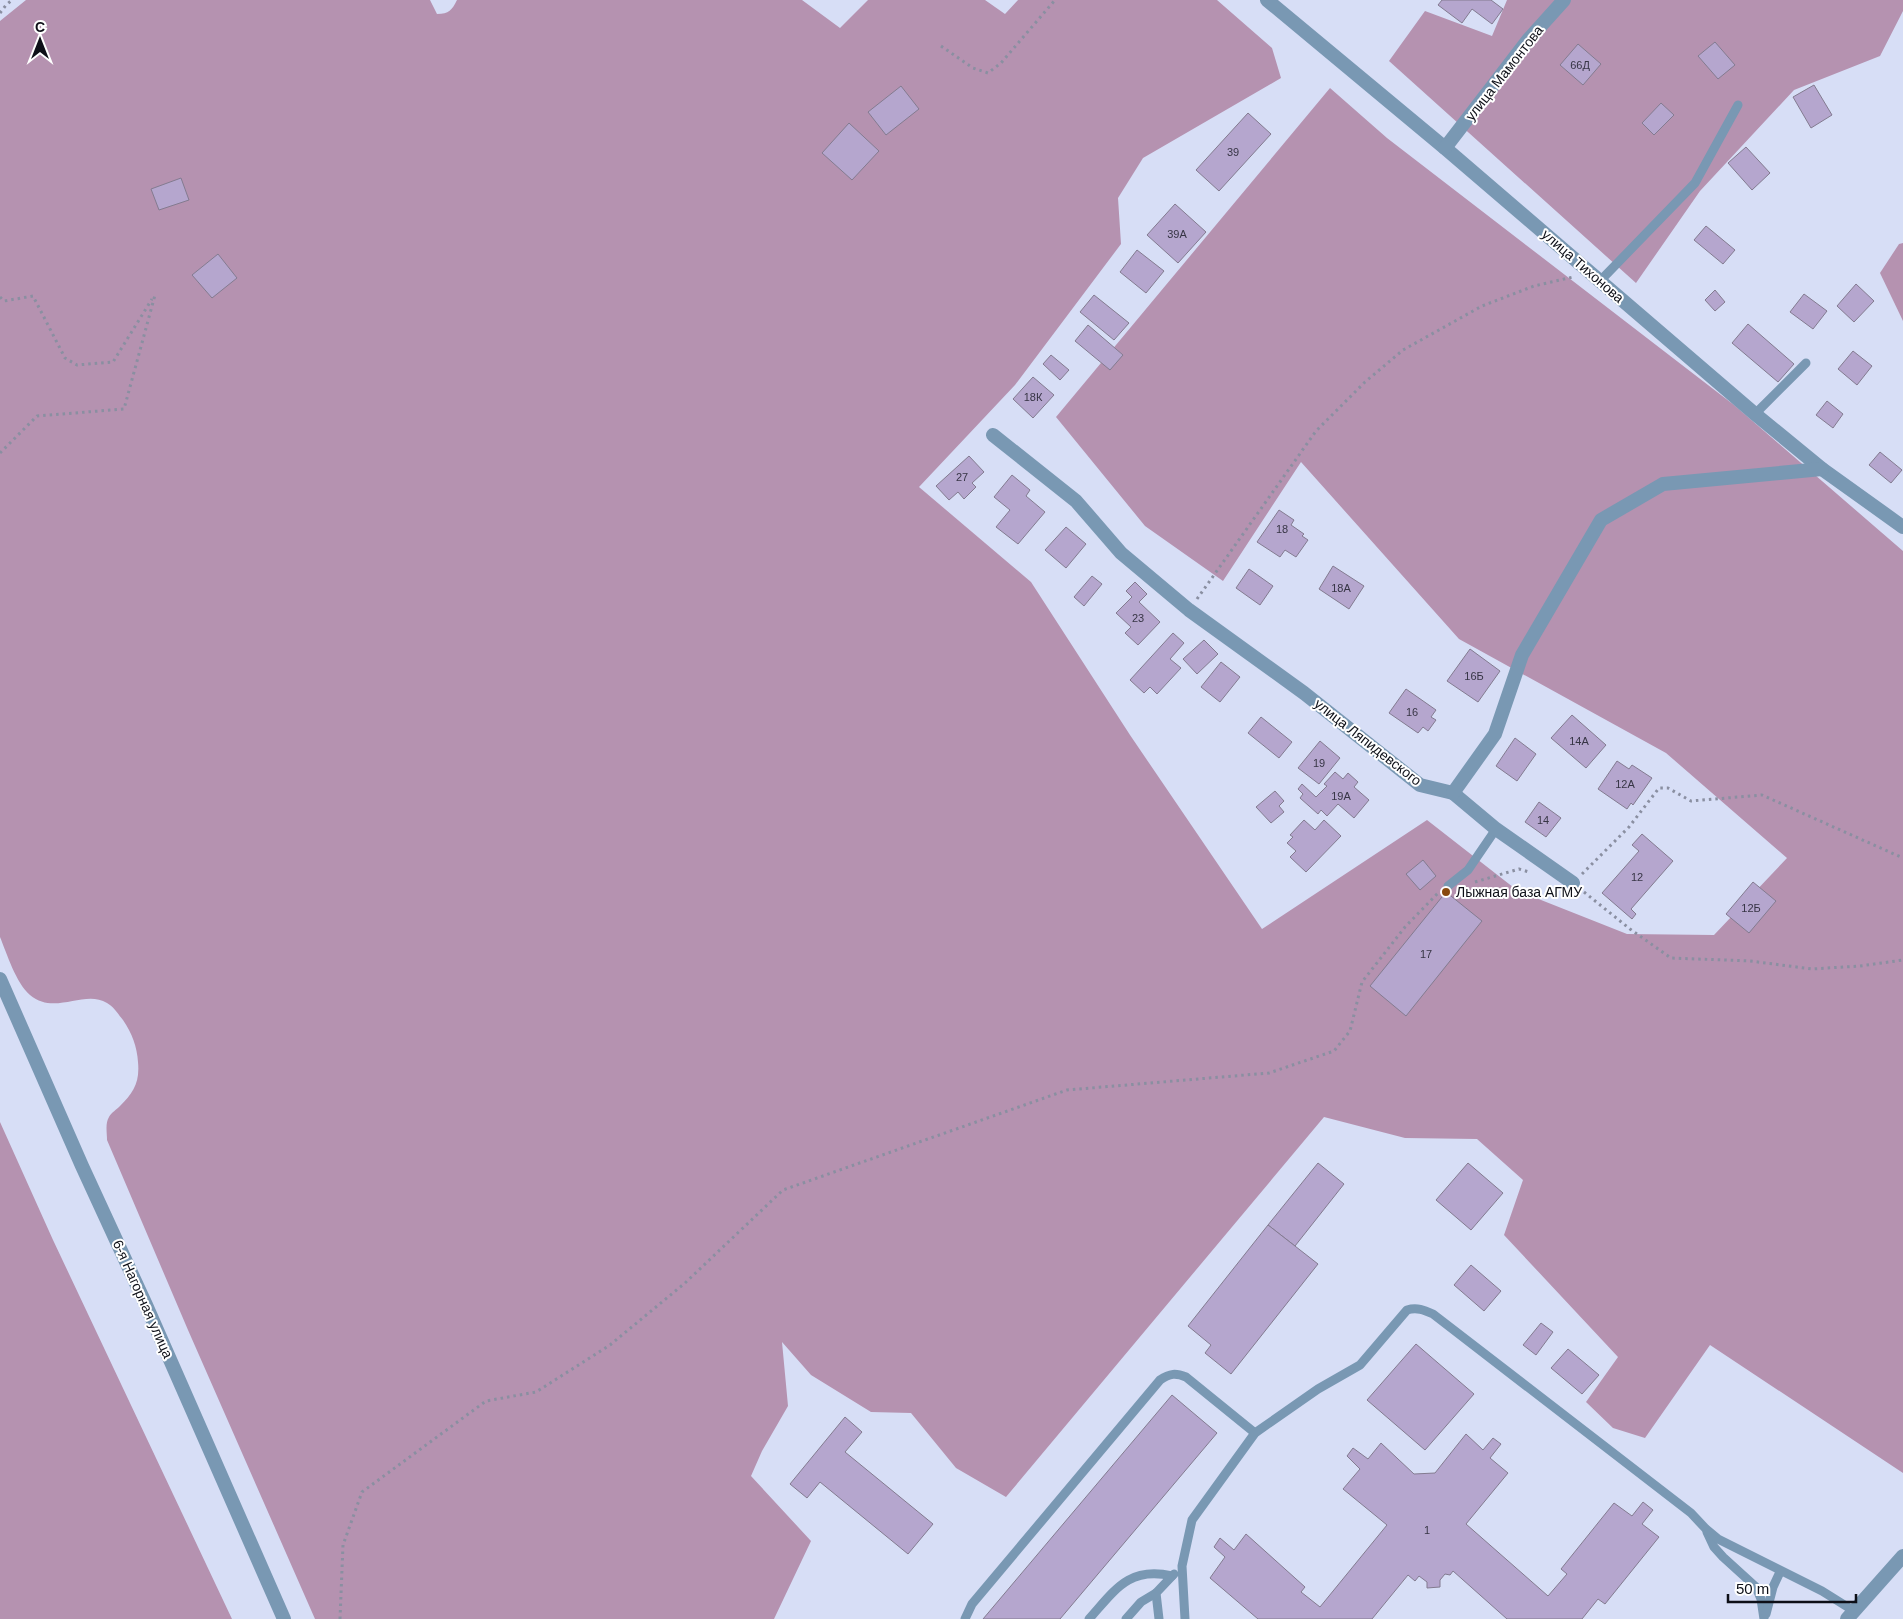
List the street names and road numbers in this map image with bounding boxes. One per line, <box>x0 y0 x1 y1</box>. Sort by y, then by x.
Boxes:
street label: улица Мамонтова <box>1462 22 1546 124</box>
street label: улица Тихонова <box>1539 226 1627 306</box>
street label: улица Ляпидевского <box>1311 695 1425 789</box>
street label: 6-я Нагорная улица <box>110 1237 176 1361</box>

